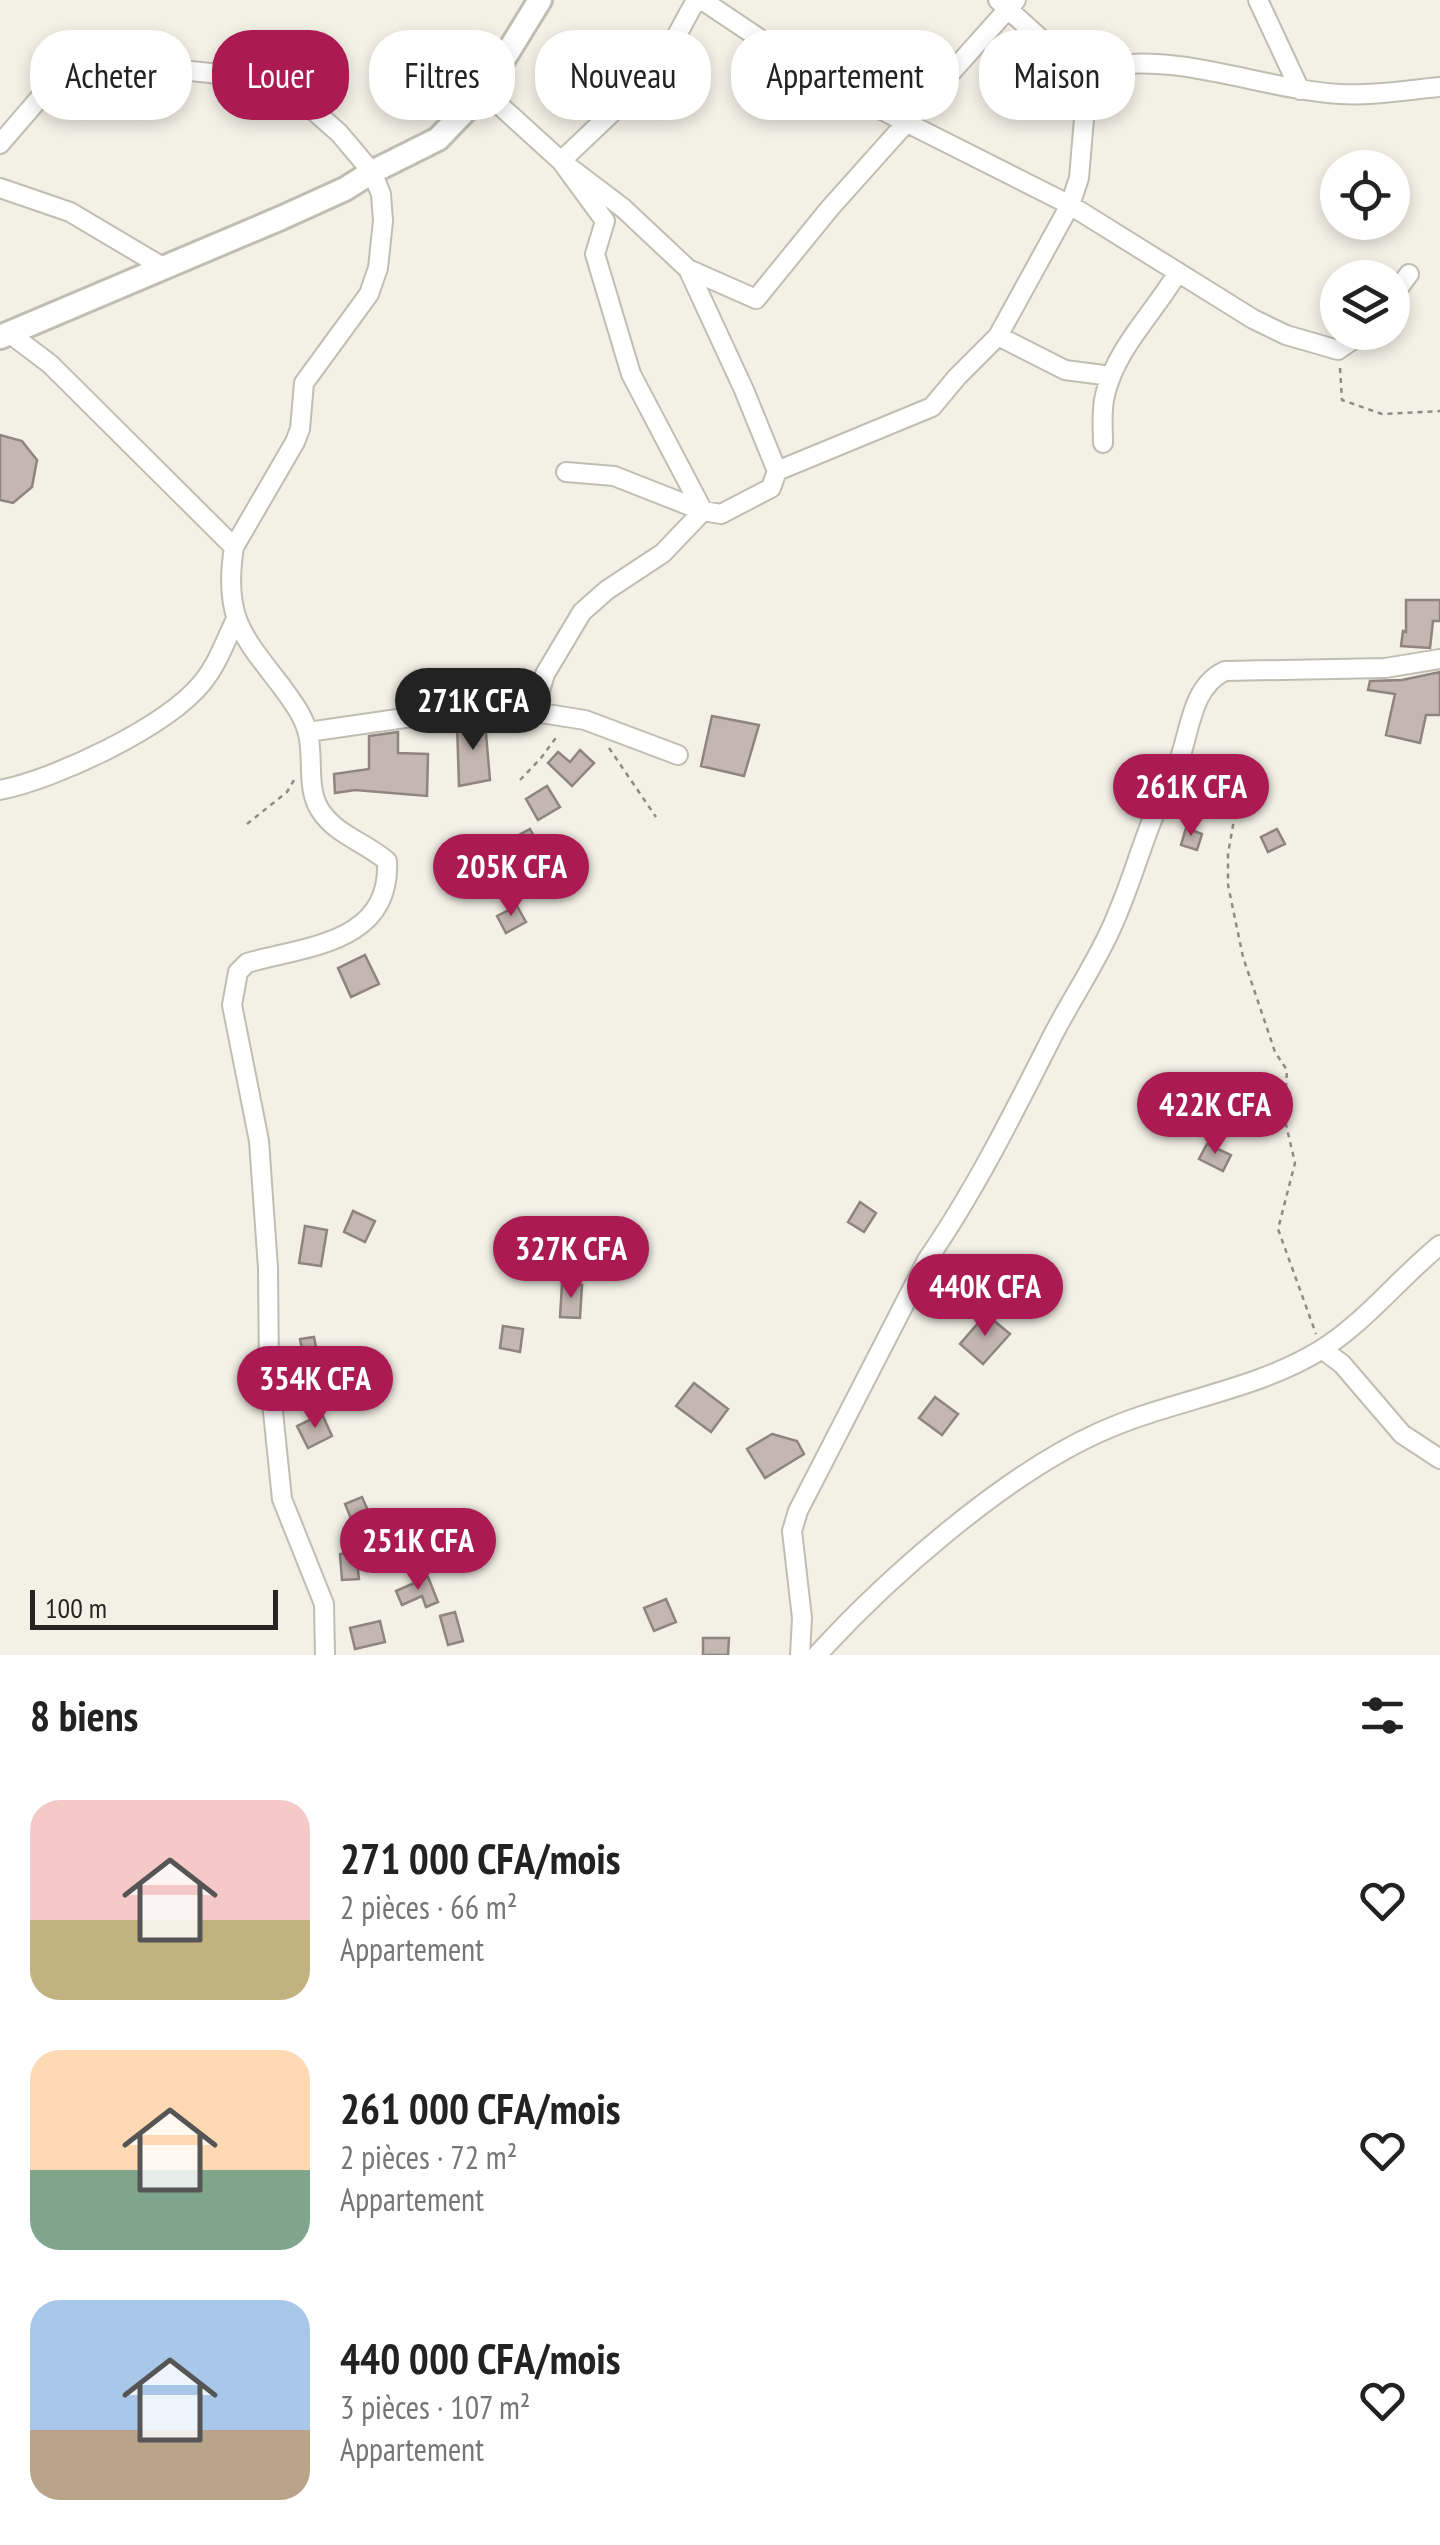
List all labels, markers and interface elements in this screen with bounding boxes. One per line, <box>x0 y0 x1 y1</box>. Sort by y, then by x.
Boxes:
chip: Acheter <box>30 30 192 120</box>
chip: Louer <box>212 30 349 120</box>
chip: Filtres <box>369 30 515 120</box>
chip: Nouveau <box>535 30 711 120</box>
chip: Appartement <box>731 30 959 120</box>
chip: Maison <box>979 30 1135 120</box>
map controls <box>1320 150 1410 350</box>
button: locate <box>1320 150 1410 240</box>
button: layers <box>1320 260 1410 350</box>
pin: 271K CFA <box>370 668 576 753</box>
text: 271K CFA <box>417 679 529 721</box>
pin: 261K CFA <box>1088 754 1294 839</box>
text: 261K CFA <box>1135 765 1247 807</box>
pin: 205K CFA <box>408 834 614 919</box>
text: 205K CFA <box>455 845 567 887</box>
pin: 422K CFA <box>1112 1072 1318 1157</box>
text: 422K CFA <box>1159 1083 1271 1125</box>
pin: 327K CFA <box>468 1216 674 1301</box>
text: 327K CFA <box>515 1227 627 1269</box>
pin: 440K CFA <box>882 1254 1088 1339</box>
text: 440K CFA <box>929 1265 1041 1307</box>
pin: 354K CFA <box>212 1346 418 1431</box>
text: 354K CFA <box>259 1357 371 1399</box>
pin: 251K CFA <box>315 1508 521 1593</box>
text: 251K CFA <box>362 1519 474 1561</box>
scale bar <box>30 1585 278 1630</box>
text: 100 m <box>45 1589 107 1626</box>
text: 8 biens <box>30 1688 138 1743</box>
icon: filters <box>1355 1688 1410 1743</box>
text: 271 000 CFA/mois <box>340 1831 620 1886</box>
icon: home <box>110 1840 230 1960</box>
icon: heart <box>1355 1873 1410 1928</box>
text: 2 pièces · 66 m² <box>340 1886 517 1928</box>
text: Appartement <box>340 1928 484 1970</box>
text: 261 000 CFA/mois <box>340 2081 620 2136</box>
icon: home <box>110 2090 230 2210</box>
icon: heart <box>1355 2123 1410 2178</box>
text: 2 pièces · 72 m² <box>340 2136 517 2178</box>
text: Appartement <box>340 2178 484 2220</box>
text: 440 000 CFA/mois <box>340 2331 620 2386</box>
icon: home <box>110 2340 230 2460</box>
icon: heart <box>1355 2373 1410 2428</box>
text: 3 pièces · 107 m² <box>340 2386 530 2428</box>
text: Appartement <box>340 2428 484 2470</box>

